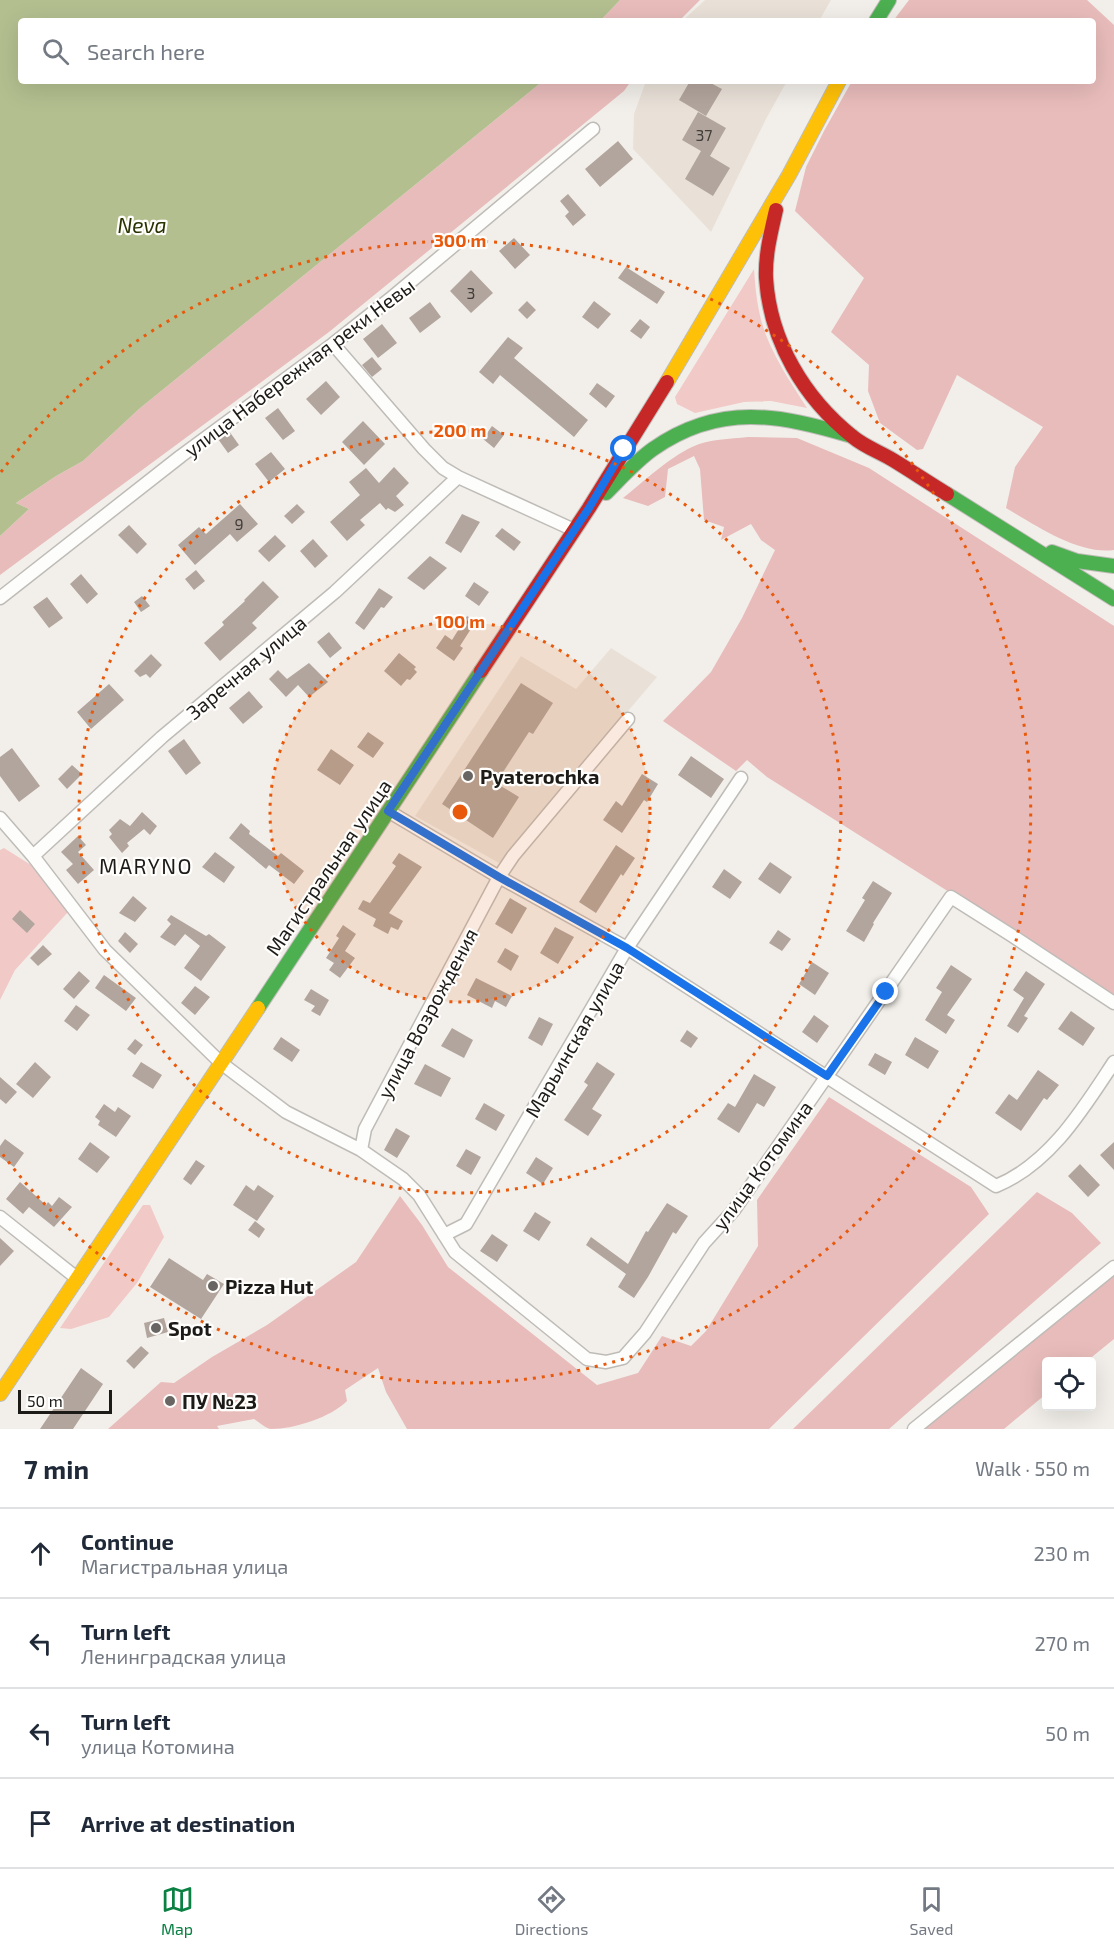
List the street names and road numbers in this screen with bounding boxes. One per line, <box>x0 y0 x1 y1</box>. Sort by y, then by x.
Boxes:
street label: улица Набережная реки Невы <box>179 273 419 462</box>
street label: Заречная улица <box>181 610 311 725</box>
street label: Магистральная улица <box>260 774 397 960</box>
street label: улица Возрождения <box>372 924 483 1103</box>
street label: Марьинская улица <box>519 956 629 1122</box>
street label: улица Котомина <box>707 1096 818 1235</box>

